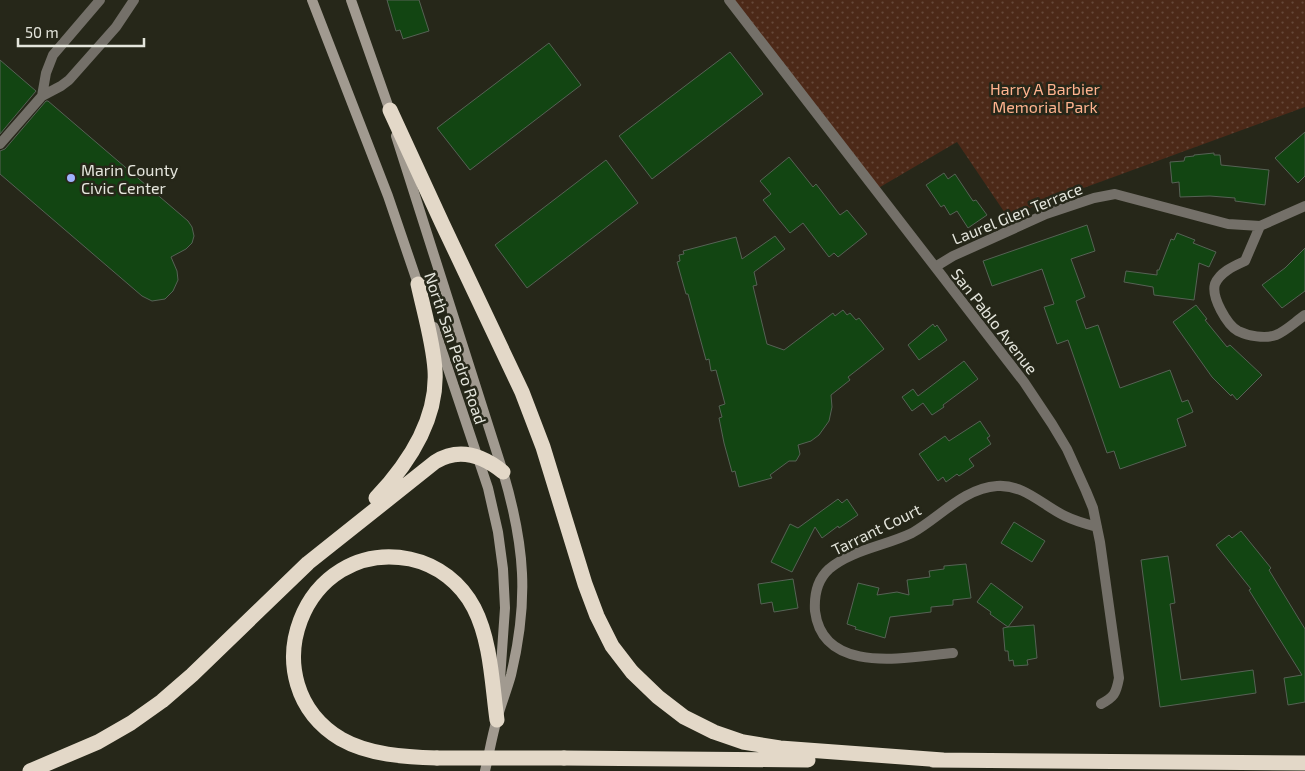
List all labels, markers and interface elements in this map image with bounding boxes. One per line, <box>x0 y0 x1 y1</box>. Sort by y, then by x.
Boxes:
scale bar <box>18 15 144 47</box>
text: 50 m <box>25 23 59 41</box>
park label: Harry A Barbier Memorial Park <box>990 79 1101 116</box>
place label: Marin County Civic Center <box>81 160 179 197</box>
marker: Marin County Civic Center <box>65 172 77 184</box>
street label: Laurel Glen Terrace <box>949 178 1085 248</box>
street label: San Pablo Avenue <box>948 265 1042 377</box>
street label: North San Pedro Road <box>421 270 491 426</box>
street label: Tarrant Court <box>828 499 924 559</box>

